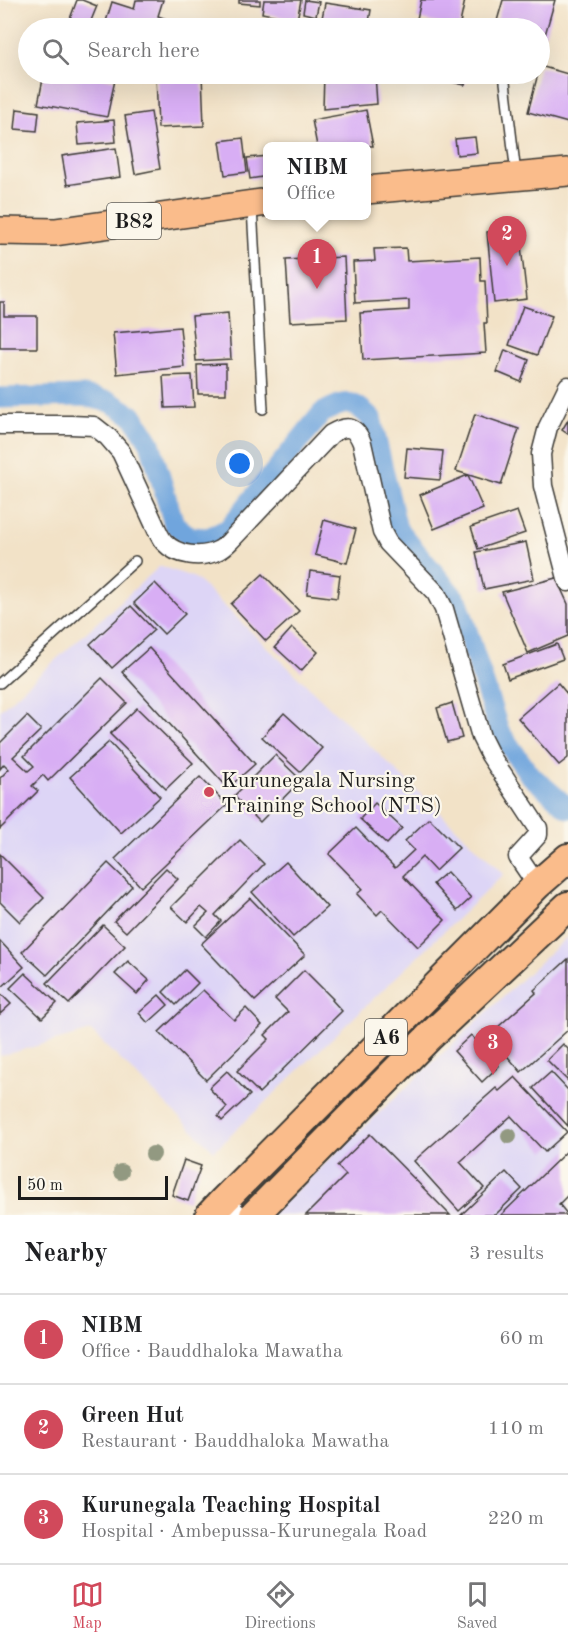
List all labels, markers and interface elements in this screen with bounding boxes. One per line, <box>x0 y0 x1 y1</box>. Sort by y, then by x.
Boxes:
search box <box>18 18 550 84</box>
icon: search <box>39 35 72 68</box>
text: Search here <box>87 40 200 62</box>
popup <box>263 142 371 220</box>
text: NIBM <box>286 157 348 179</box>
text: Office <box>286 184 335 204</box>
road number: B82 <box>107 203 161 239</box>
pin: 2 <box>488 216 526 266</box>
pin: 1 <box>298 240 336 289</box>
your location <box>225 449 254 478</box>
place label: Kurunegala Nursing Training School (NTS) <box>221 770 442 817</box>
marker: Kurunegala Nursing Training School (NTS) <box>202 785 216 799</box>
road number: A6 <box>365 1019 407 1055</box>
pin: 3 <box>474 1026 512 1075</box>
scale bar <box>18 1173 168 1200</box>
text: 50 m <box>27 1178 63 1194</box>
text: Nearby <box>24 1241 108 1267</box>
text: 3 results <box>469 1244 544 1264</box>
text: NIBM <box>81 1315 143 1337</box>
text: 1 <box>38 1329 49 1349</box>
text: 60 m <box>499 1329 544 1349</box>
text: Office · Bauddhaloka Mawatha <box>81 1342 343 1362</box>
text: Green Hut <box>81 1405 184 1427</box>
text: 2 <box>38 1419 49 1439</box>
text: 110 m <box>488 1419 544 1439</box>
text: Restaurant · Bauddhaloka Mawatha <box>81 1432 389 1452</box>
text: Kurunegala Teaching Hospital <box>81 1495 381 1517</box>
text: 3 <box>38 1509 49 1529</box>
text: 220 m <box>488 1509 544 1529</box>
text: Hospital · Ambepussa-Kurunegala Road <box>81 1522 427 1542</box>
tab: Map <box>71 1578 104 1634</box>
tab: Directions <box>245 1578 316 1634</box>
tab: Saved <box>457 1578 497 1634</box>

